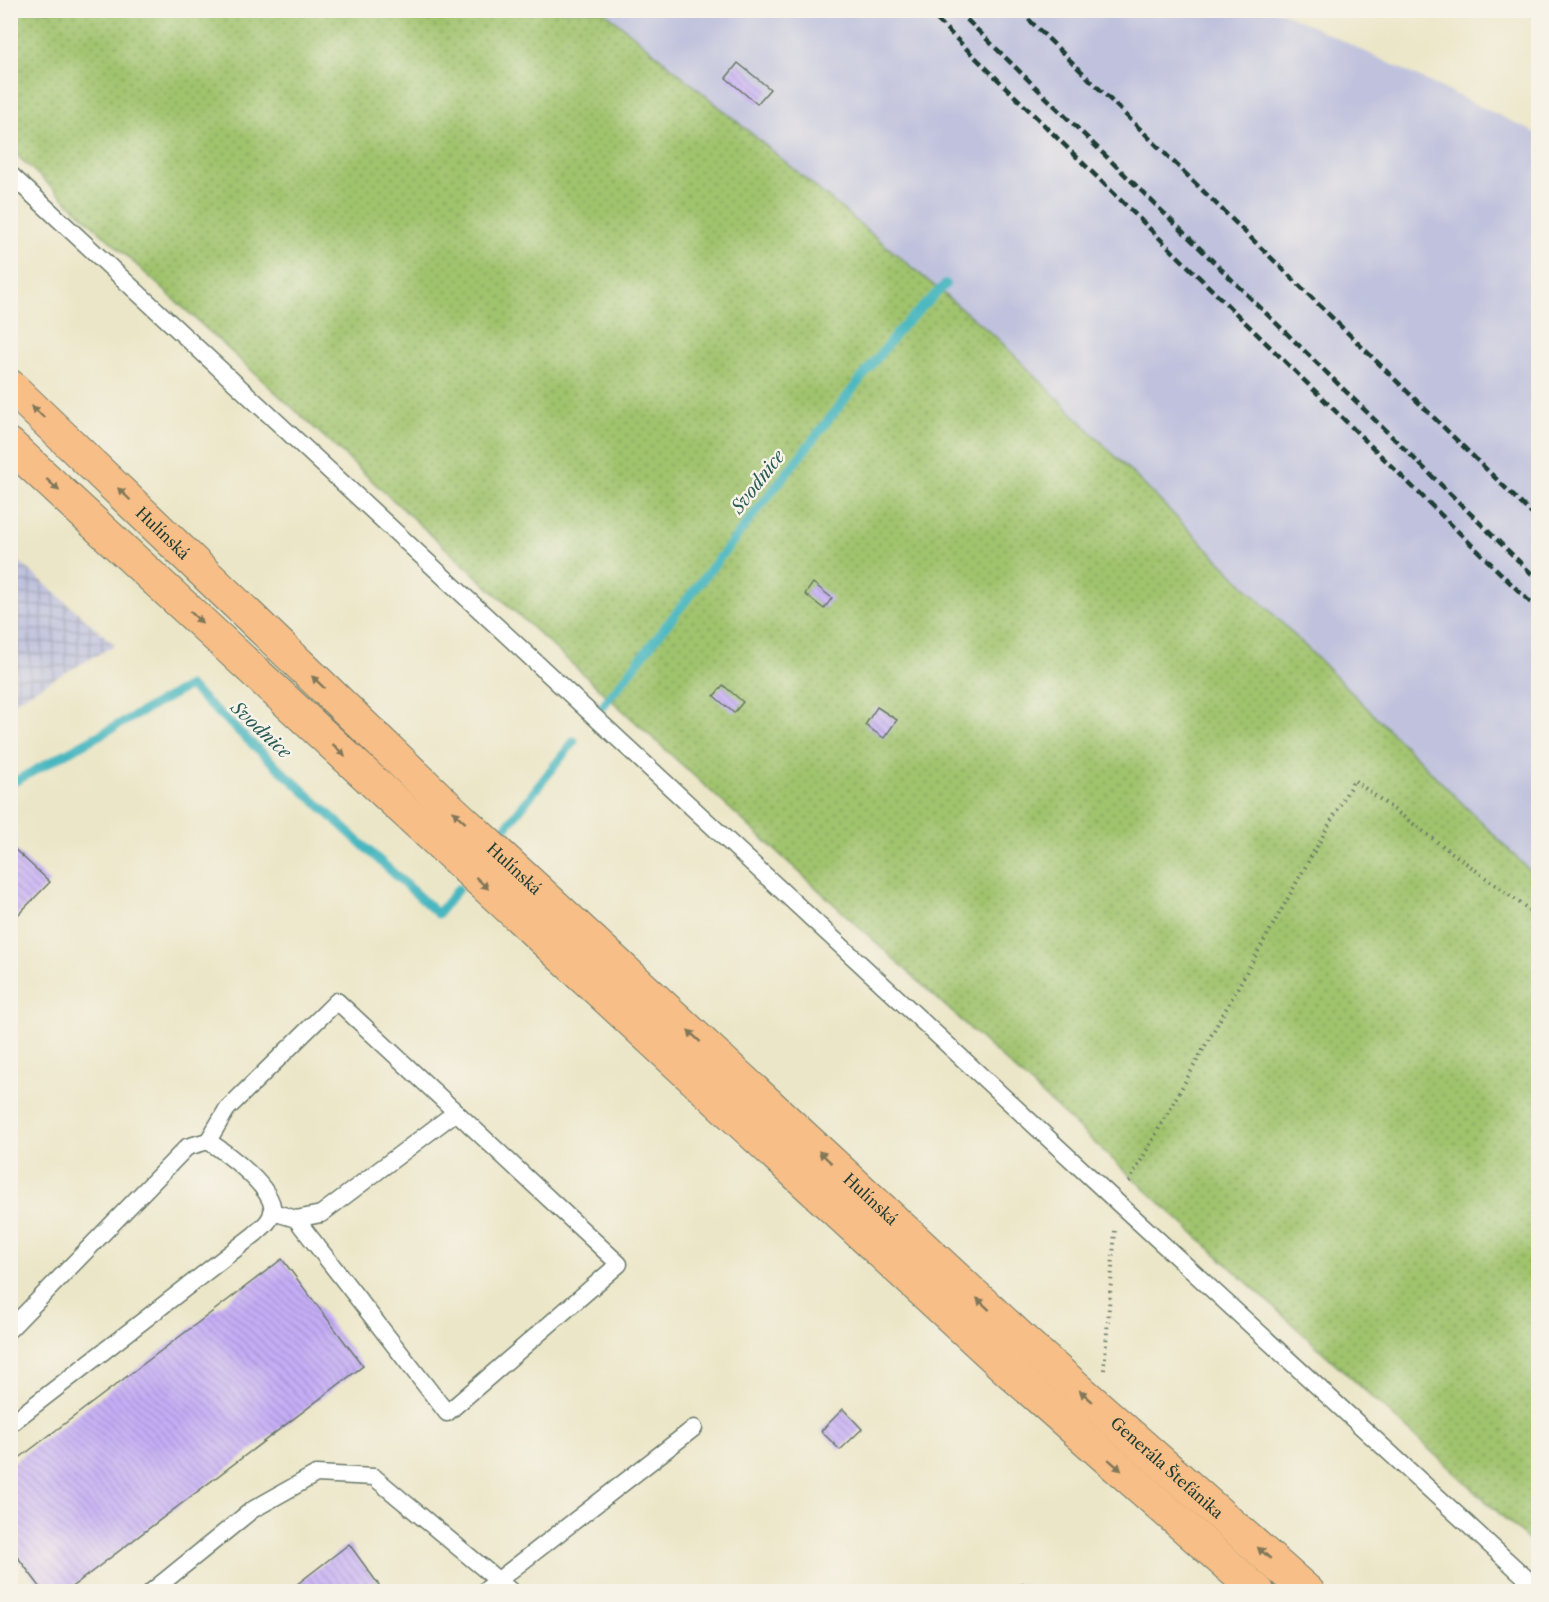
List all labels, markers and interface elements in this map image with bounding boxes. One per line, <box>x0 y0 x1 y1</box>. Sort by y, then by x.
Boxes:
one-way arrow <box>31 405 45 419</box>
water label: Svodnice <box>726 445 790 519</box>
one-way arrow <box>46 478 61 492</box>
one-way arrow <box>117 488 131 502</box>
street label: Hulínská <box>132 502 194 564</box>
one-way arrow <box>189 610 203 624</box>
one-way arrow <box>312 676 326 690</box>
water label: Svodnice <box>226 696 297 764</box>
one-way arrow <box>332 743 347 757</box>
one-way arrow <box>452 811 467 824</box>
street label: Hulínská <box>483 838 546 899</box>
one-way arrow <box>475 876 490 890</box>
one-way arrow <box>688 1029 702 1043</box>
one-way arrow <box>818 1151 833 1164</box>
street label: Hulínská <box>839 1169 903 1230</box>
one-way arrow <box>977 1297 991 1311</box>
one-way arrow <box>1079 1389 1094 1403</box>
street label: Generála Štefánika <box>1107 1412 1228 1523</box>
one-way arrow <box>1108 1458 1123 1472</box>
one-way arrow <box>1257 1546 1272 1560</box>

